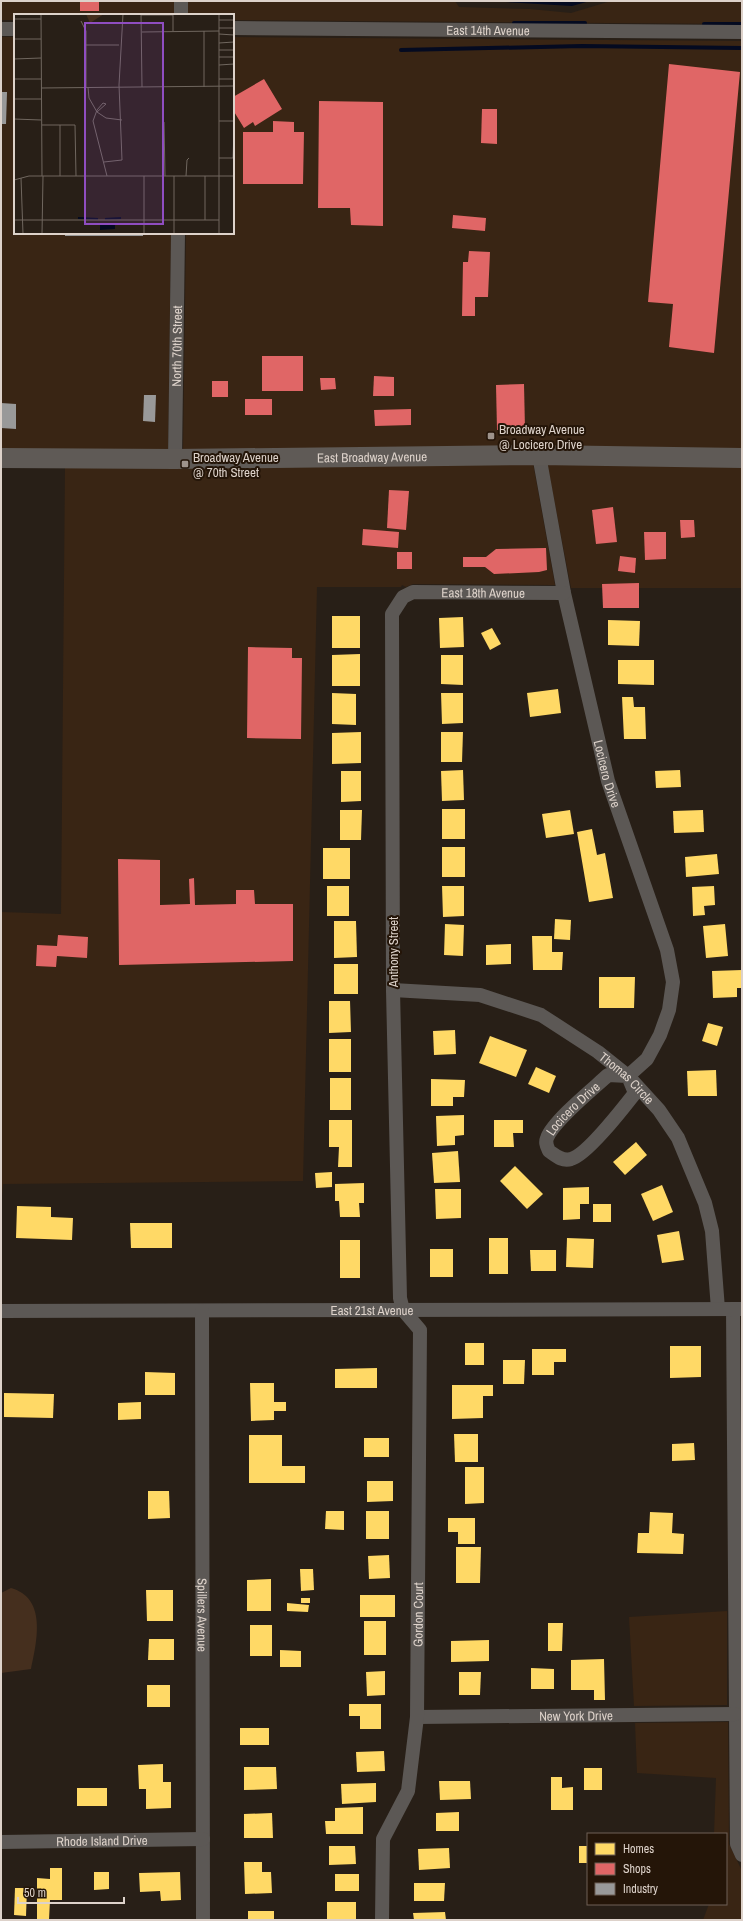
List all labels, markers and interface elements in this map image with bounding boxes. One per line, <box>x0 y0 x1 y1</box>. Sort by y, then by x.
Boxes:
inset map <box>14 14 234 234</box>
street label: East 14th Avenue <box>446 21 530 39</box>
street label: North 70th Street <box>167 305 186 387</box>
place label: Broadway Avenue @ Locicero Drive <box>499 421 585 453</box>
marker: Broadway Avenue @ Locicero Drive <box>486 431 496 441</box>
street label: East Broadway Avenue <box>317 448 427 466</box>
place label: Broadway Avenue @ 70th Street <box>193 449 279 481</box>
marker: Broadway Avenue @ 70th Street <box>180 459 190 469</box>
street label: East 18th Avenue <box>441 584 525 601</box>
street label: Locicero Drive <box>590 738 625 810</box>
street label: Anthony Street <box>385 917 402 988</box>
street label: Thomas Circle <box>596 1048 658 1108</box>
street label: Locicero Drive <box>542 1078 603 1138</box>
street label: East 21st Avenue <box>330 1301 414 1319</box>
street label: Spillers Avenue <box>194 1578 211 1652</box>
street label: Gordon Court <box>409 1582 427 1647</box>
street label: New York Drive <box>539 1707 613 1724</box>
street label: Rhode Island Drive <box>56 1831 148 1850</box>
legend <box>587 1833 727 1905</box>
text: Homes <box>623 1841 654 1857</box>
text: Shops <box>623 1861 651 1877</box>
scale bar <box>18 1879 124 1905</box>
text: Industry <box>623 1881 658 1897</box>
text: 50 m <box>24 1885 46 1901</box>

